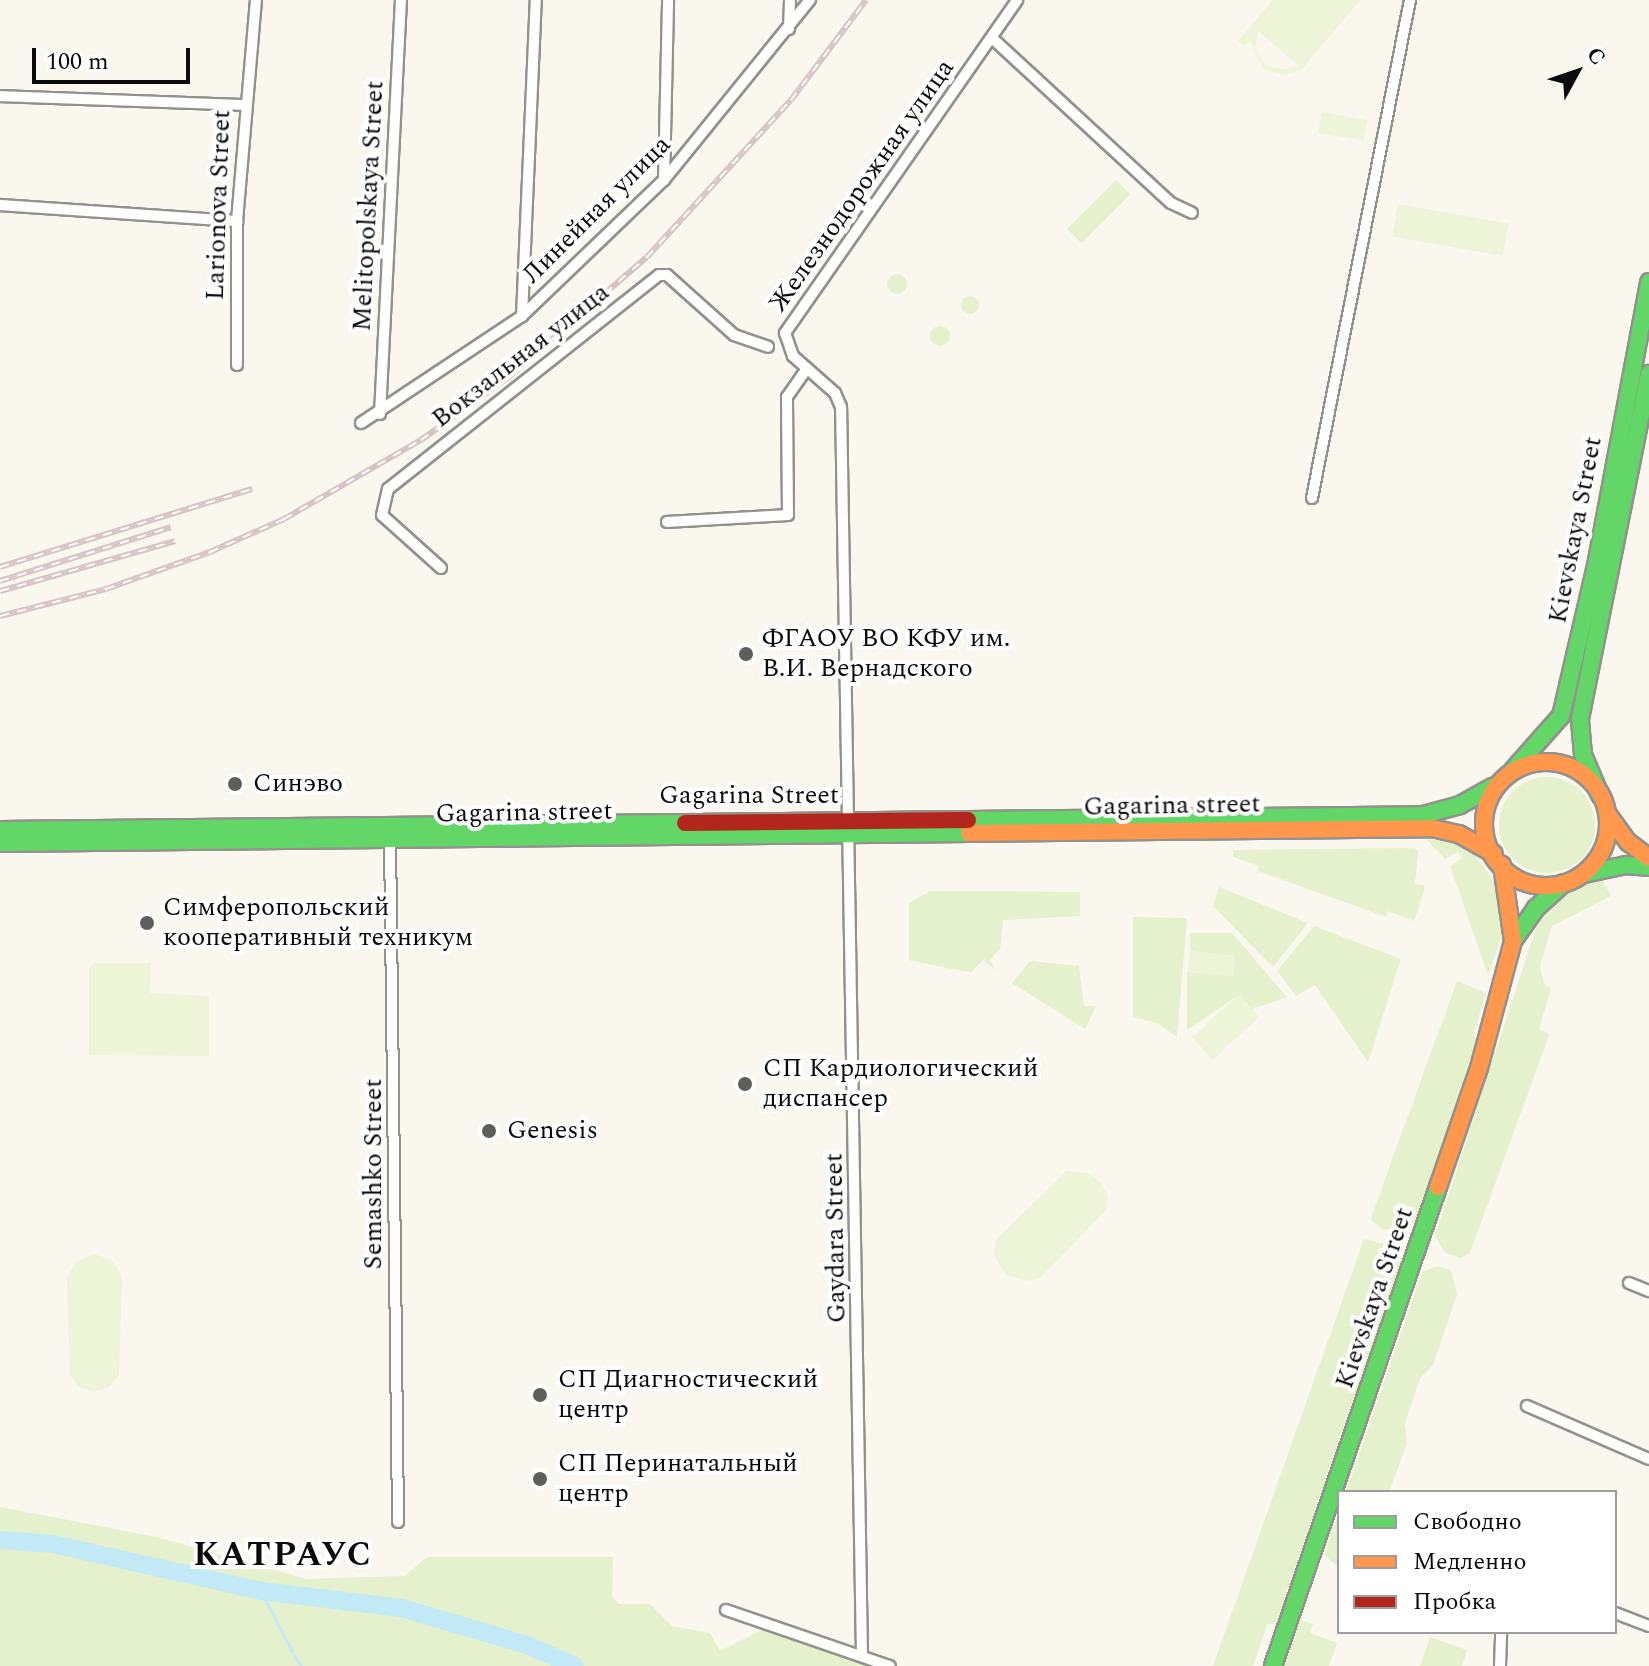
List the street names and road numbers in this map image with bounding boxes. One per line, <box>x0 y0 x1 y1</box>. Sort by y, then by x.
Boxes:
street label: Железнодорожная улица <box>763 54 961 318</box>
street label: Melitopolskaya Street <box>347 80 391 332</box>
street label: Larionova Street <box>200 109 238 301</box>
street label: Линейная улица <box>516 129 678 291</box>
street label: Вокзальная улица <box>426 277 616 435</box>
street label: Kievskaya Street <box>1543 434 1609 626</box>
street label: Gagarina Street <box>659 780 839 812</box>
street label: Gagarina street <box>1083 789 1261 823</box>
street label: Gagarina street <box>435 796 613 830</box>
street label: Semashko Street <box>358 1079 390 1269</box>
street label: Gaydara Street <box>819 1153 853 1323</box>
street label: Kievskaya Street <box>1329 1203 1421 1393</box>

